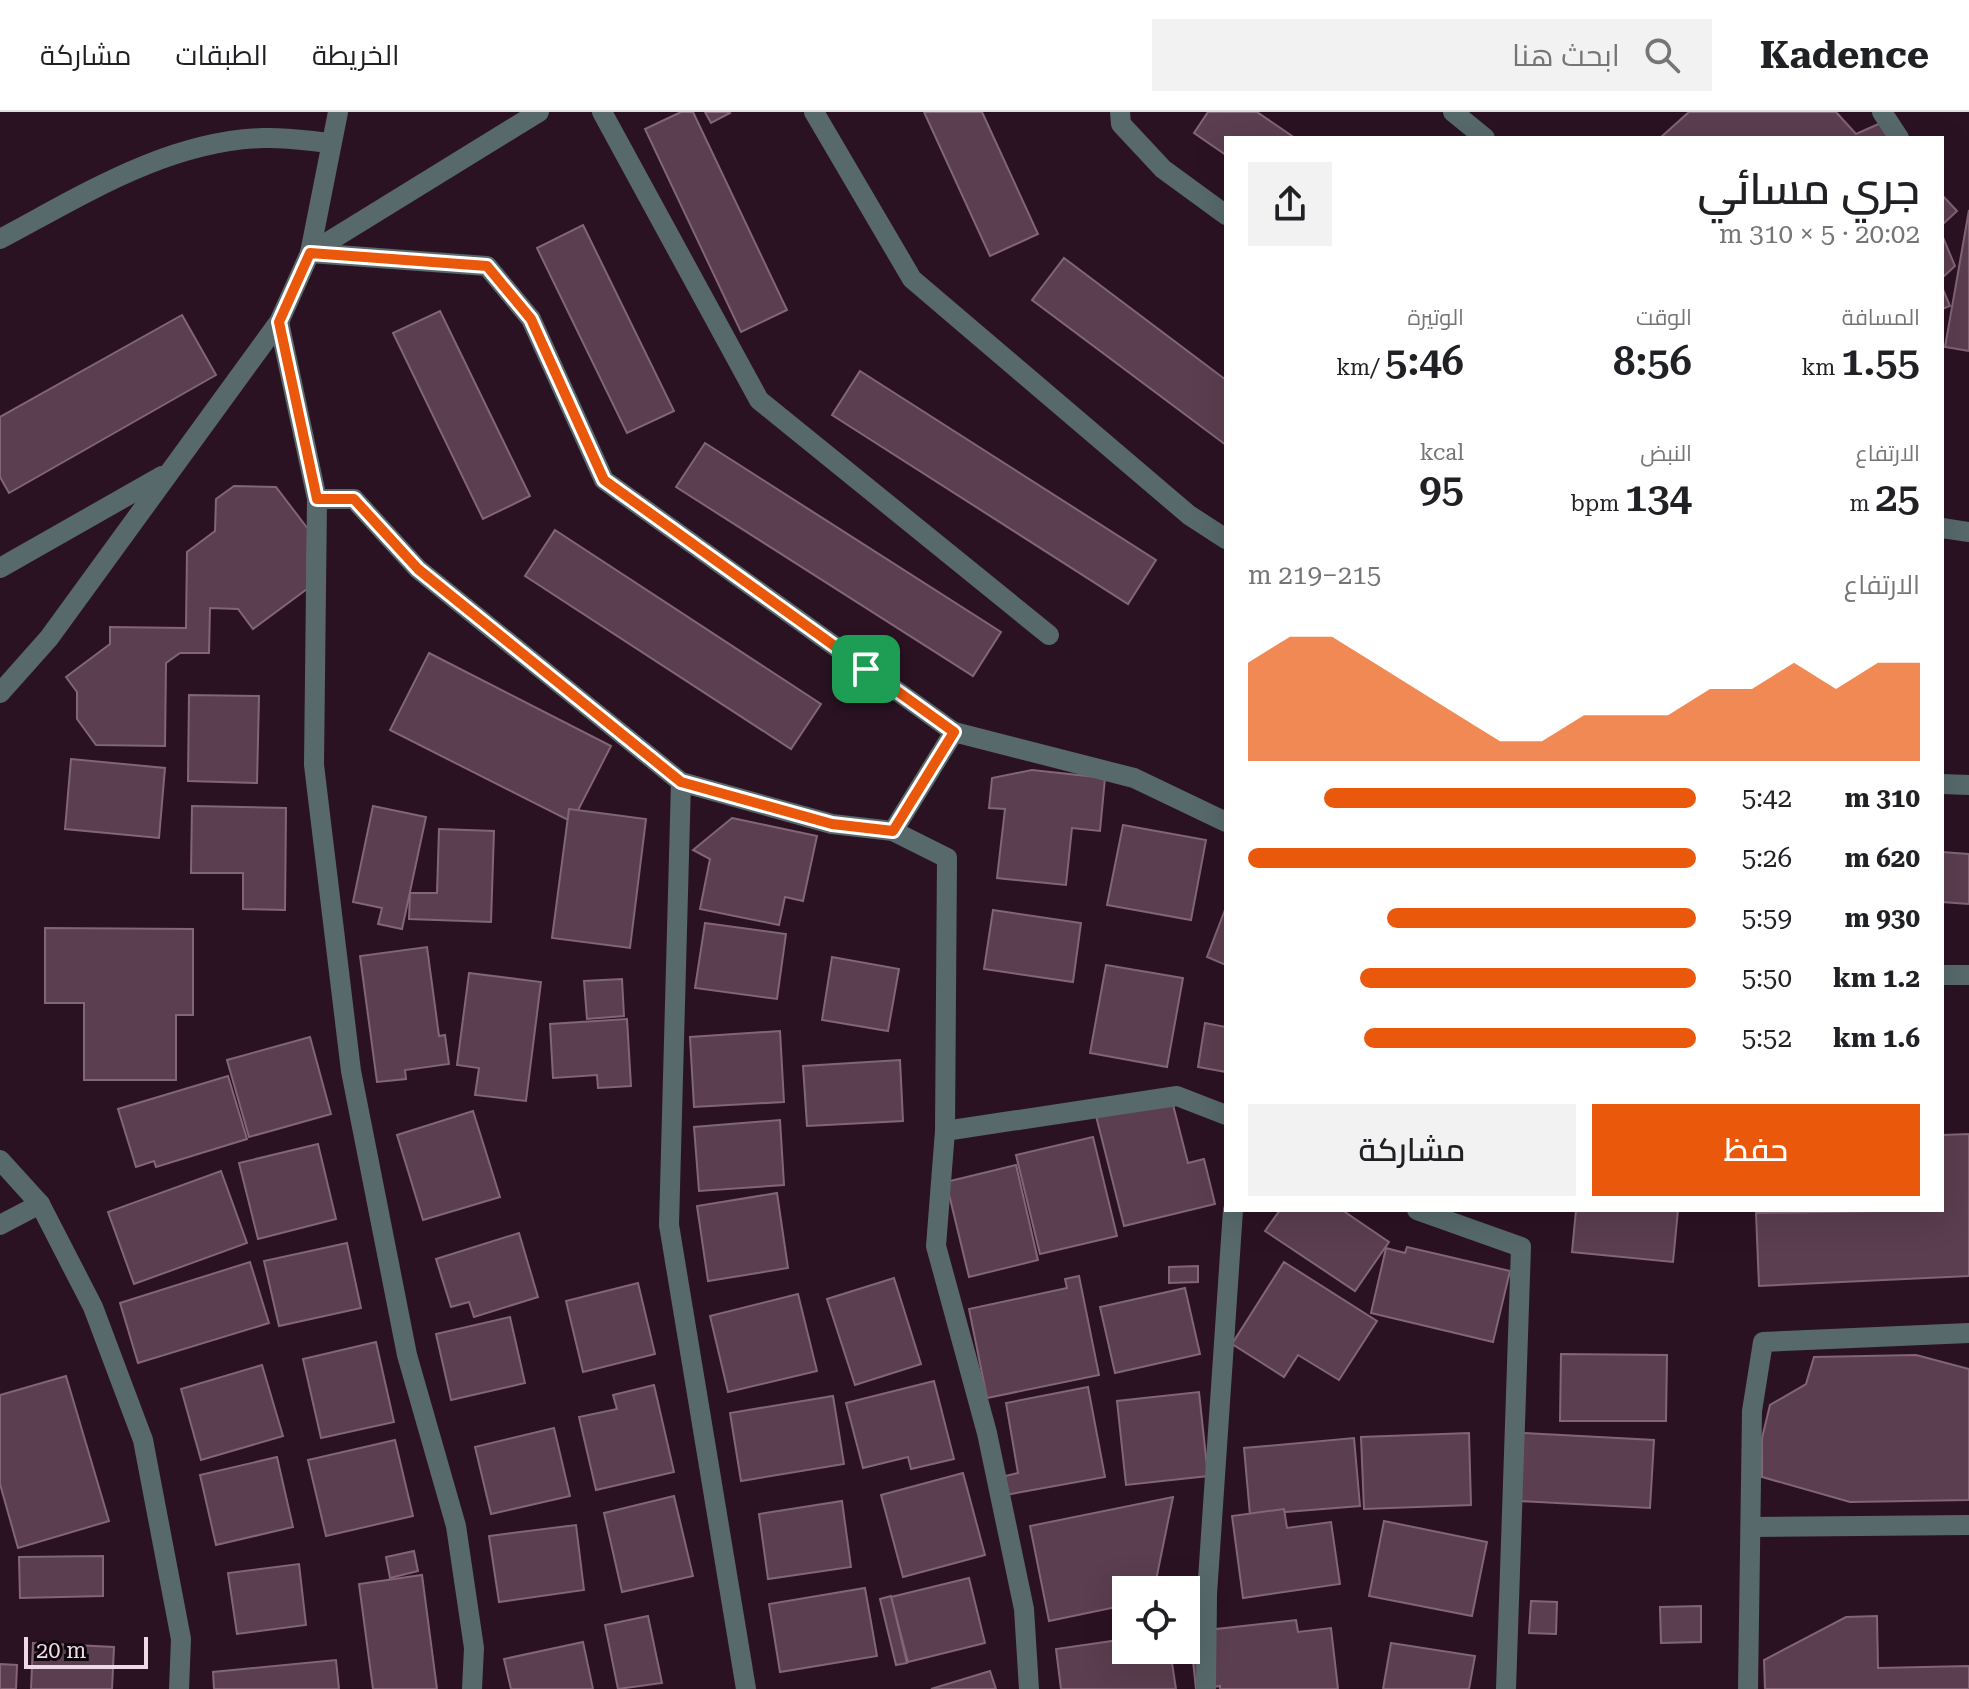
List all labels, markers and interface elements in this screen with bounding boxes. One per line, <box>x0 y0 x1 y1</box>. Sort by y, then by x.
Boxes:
search box <box>1152 19 1712 91</box>
icon: search <box>1640 33 1684 77</box>
text: Kadence <box>1760 33 1929 77</box>
text: ابحث هنا <box>1512 38 1620 73</box>
text: مشاركة <box>40 39 131 72</box>
text: الطبقات <box>175 39 268 72</box>
text: الخريطة <box>312 39 399 72</box>
button: share <box>1248 162 1332 246</box>
text: جري مسائي <box>1698 163 1920 215</box>
text: 20:02 · 5 × 310 m <box>1719 219 1920 249</box>
text: الوتيرة <box>1408 305 1464 330</box>
text: الوقت <box>1636 305 1692 330</box>
text: المسافة <box>1842 305 1920 330</box>
text: 5:46 <box>1385 338 1464 385</box>
text: 8:56 <box>1613 338 1692 385</box>
text: 1.55 <box>1841 338 1920 385</box>
text: /km <box>1336 355 1385 380</box>
text: km <box>1801 355 1841 380</box>
text: kcal <box>1420 440 1464 465</box>
text: النبض <box>1640 441 1692 466</box>
text: الارتفاع <box>1856 441 1920 466</box>
text: 95 <box>1419 465 1464 512</box>
text: 134 <box>1625 474 1692 521</box>
text: 25 <box>1875 474 1920 521</box>
text: bpm <box>1571 491 1625 516</box>
text: m <box>1850 491 1875 516</box>
text: 215–219 m <box>1248 560 1381 590</box>
text: الارتفاع <box>1844 570 1920 600</box>
pin <box>832 635 900 703</box>
icon: arrive <box>844 647 888 691</box>
text: 5:42 <box>1742 783 1792 813</box>
text: 310 m <box>1845 783 1920 813</box>
text: 5:26 <box>1742 843 1792 873</box>
text: 620 m <box>1845 843 1920 873</box>
text: 5:59 <box>1742 903 1792 933</box>
text: 930 m <box>1845 903 1920 933</box>
text: 5:50 <box>1742 963 1792 993</box>
text: 1.2 km <box>1833 963 1920 993</box>
text: 5:52 <box>1742 1023 1792 1053</box>
text: 1.6 km <box>1833 1023 1920 1053</box>
button: مشاركة <box>1248 1104 1576 1196</box>
button: حفظ <box>1592 1104 1920 1196</box>
map controls <box>1112 1576 1200 1664</box>
button: locate <box>1112 1576 1200 1664</box>
scale bar <box>24 1633 148 1669</box>
text: 20 m <box>36 1638 86 1663</box>

